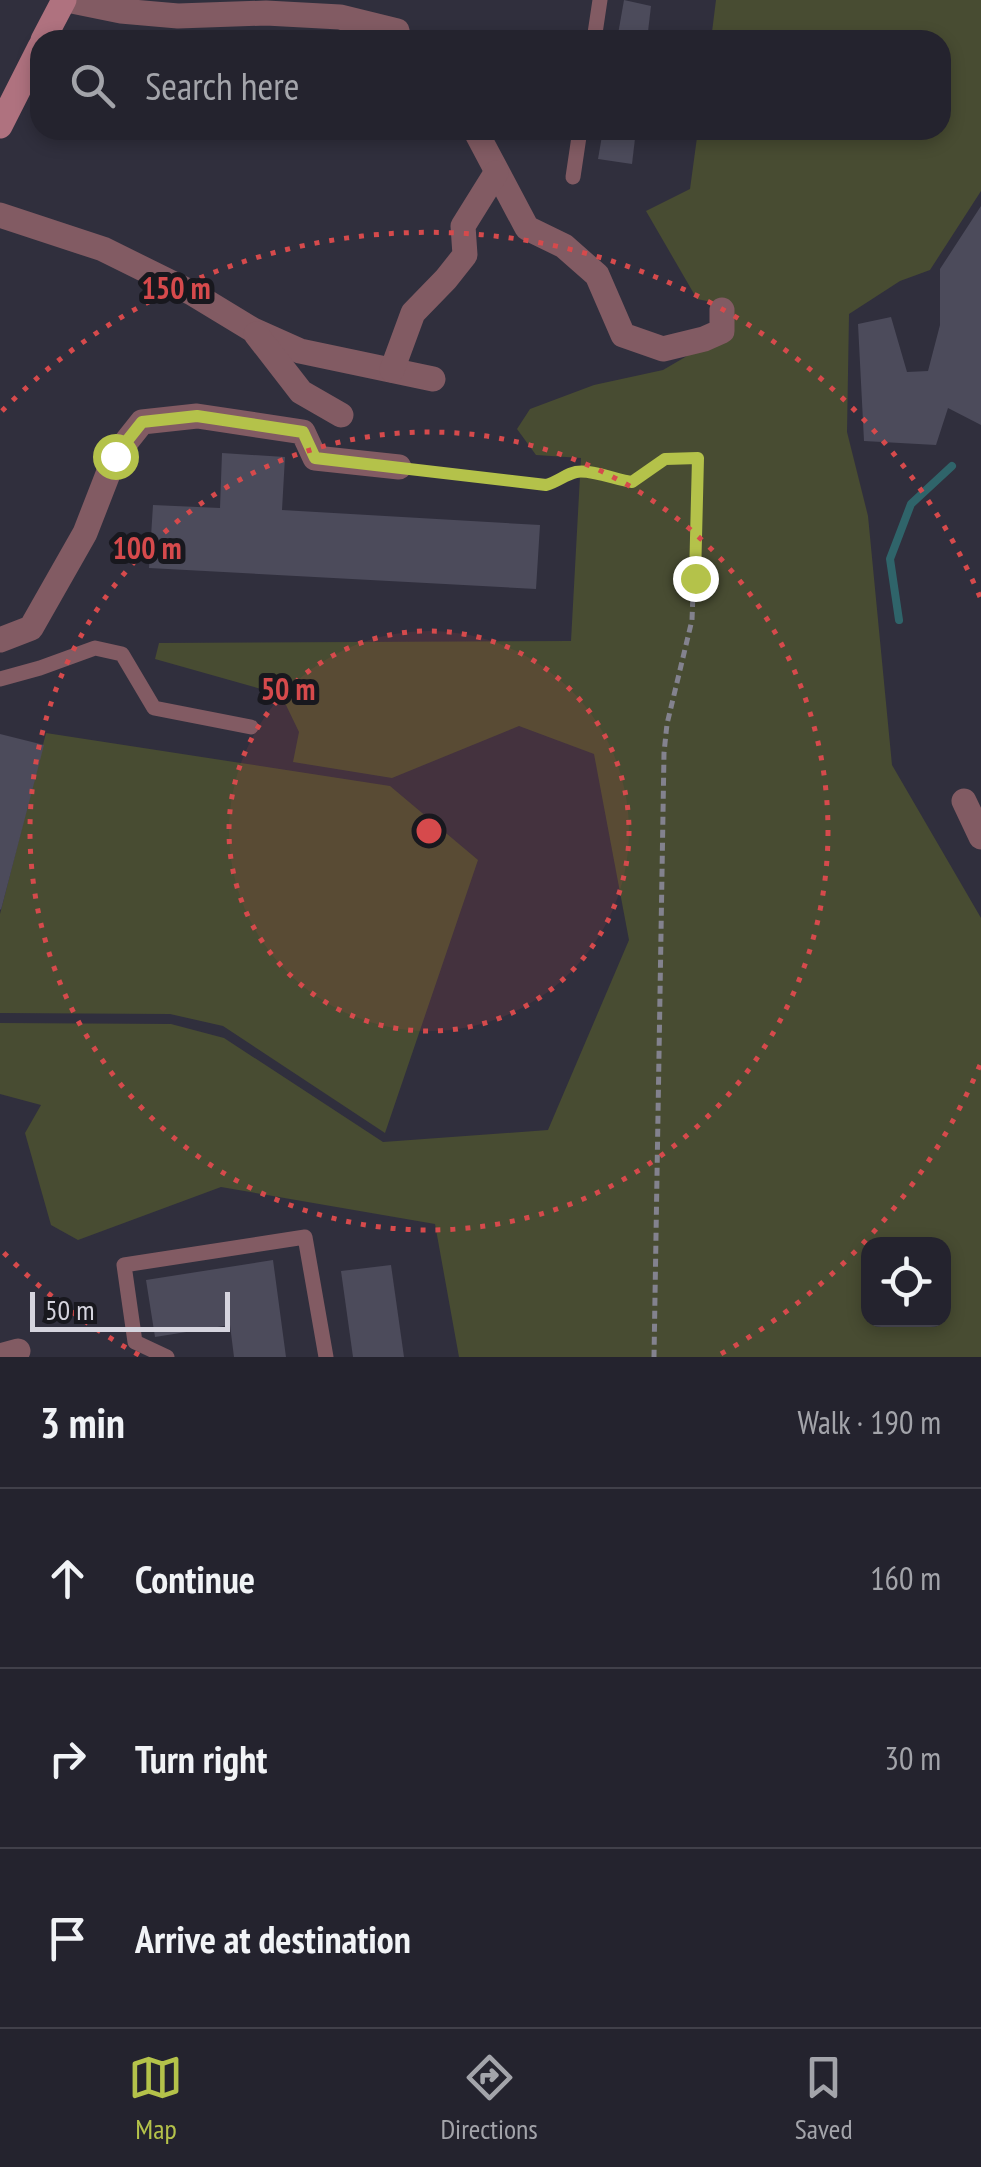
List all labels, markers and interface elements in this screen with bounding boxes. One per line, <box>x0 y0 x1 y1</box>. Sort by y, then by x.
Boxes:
search box <box>30 30 951 140</box>
icon: search <box>65 58 120 113</box>
text: Search here <box>145 61 299 110</box>
text: 150 m <box>141 268 211 307</box>
route start <box>93 434 139 480</box>
text: 100 m <box>112 528 182 567</box>
route end <box>673 556 719 602</box>
text: 50 m <box>261 669 315 708</box>
centre of rings <box>411 813 447 849</box>
map controls <box>861 1237 951 1327</box>
button: locate <box>861 1237 951 1327</box>
scale bar <box>30 1287 230 1332</box>
text: 50 m <box>45 1291 94 1328</box>
text: 3 min <box>40 1395 125 1450</box>
text: Walk · 190 m <box>797 1401 941 1443</box>
icon: ahead <box>40 1551 95 1606</box>
text: Continue <box>135 1554 255 1603</box>
text: 160 m <box>870 1557 941 1599</box>
icon: right <box>40 1731 95 1786</box>
text: Turn right <box>135 1734 267 1783</box>
text: 30 m <box>885 1737 941 1779</box>
icon: arrive <box>40 1911 95 1966</box>
text: Arrive at destination <box>135 1914 411 1963</box>
tab: Map <box>128 2050 183 2147</box>
tab: Directions <box>440 2050 538 2147</box>
tab: Saved <box>795 2050 853 2147</box>

